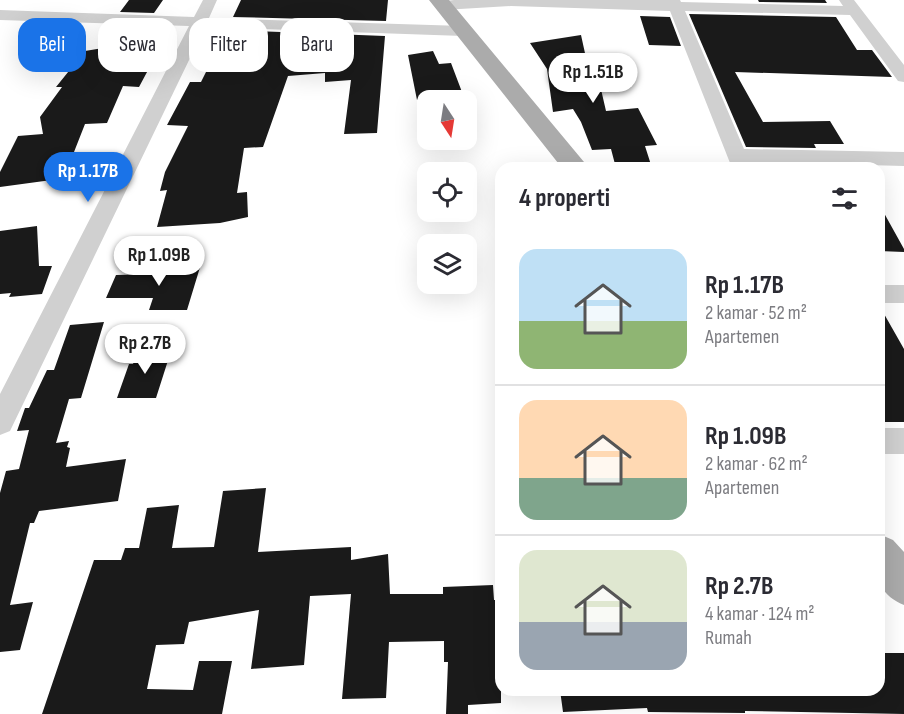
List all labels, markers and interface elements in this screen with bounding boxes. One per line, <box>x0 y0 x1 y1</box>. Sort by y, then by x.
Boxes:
chip: Beli <box>18 18 86 72</box>
chip: Sewa <box>98 18 177 72</box>
chip: Filter <box>189 18 268 72</box>
chip: Baru <box>280 18 354 72</box>
pin: Rp 1.51B <box>531 53 655 104</box>
text: Rp 1.51B <box>563 60 623 84</box>
north arrow <box>417 90 477 150</box>
map controls <box>417 90 477 294</box>
pin: Rp 1.17B <box>26 152 150 203</box>
text: Rp 1.17B <box>58 159 118 183</box>
button: locate <box>417 162 477 222</box>
icon: filters <box>828 182 861 215</box>
text: 4 properti <box>519 183 610 214</box>
button: layers <box>417 234 477 294</box>
pin: Rp 1.09B <box>97 236 221 287</box>
text: Rp 1.09B <box>128 243 190 267</box>
text: Rp 1.17B <box>705 270 784 301</box>
icon: home <box>567 273 639 345</box>
text: 2 kamar · 52 m² <box>705 301 807 325</box>
pin: Rp 2.7B <box>90 324 200 375</box>
text: Apartemen <box>705 325 779 349</box>
text: Rp 2.7B <box>119 331 171 355</box>
text: Rp 1.09B <box>705 421 786 452</box>
icon: home <box>567 424 639 496</box>
text: 2 kamar · 62 m² <box>705 452 808 476</box>
text: Apartemen <box>705 476 779 500</box>
text: Rp 2.7B <box>705 571 773 602</box>
icon: home <box>567 574 639 646</box>
text: 4 kamar · 124 m² <box>705 602 814 626</box>
text: Rumah <box>705 626 752 650</box>

